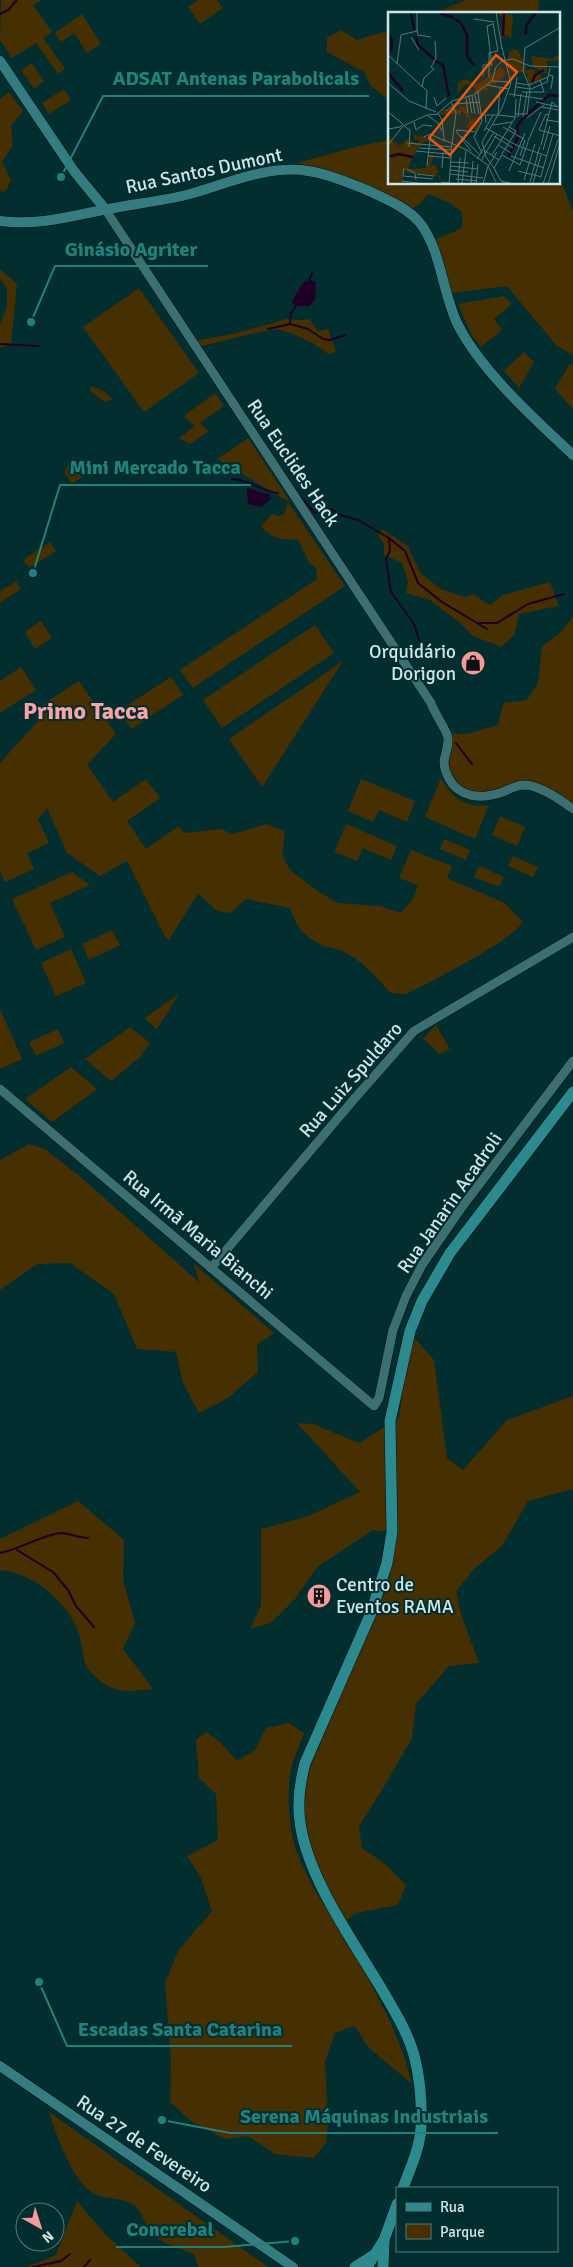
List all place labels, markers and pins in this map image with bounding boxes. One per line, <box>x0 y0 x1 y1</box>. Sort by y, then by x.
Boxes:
callout: ADSAT Antenas Parabolicals <box>103 61 369 96</box>
callout: Ginásio Agriter <box>55 231 208 266</box>
callout: Mini Mercado Tacca <box>60 450 251 485</box>
place label: Orquidário Dorigon <box>369 640 456 686</box>
shop icon: Orquidário Dorigon <box>460 650 486 676</box>
place label: Centro de Eventos RAMA <box>336 1573 454 1619</box>
building icon: Centro de Eventos RAMA <box>306 1583 332 1609</box>
callout: Escadas Santa Catarina <box>67 2011 292 2046</box>
callout: Serena Máquinas Industriais <box>230 2098 498 2133</box>
callout: Concrebal <box>116 2212 224 2247</box>

